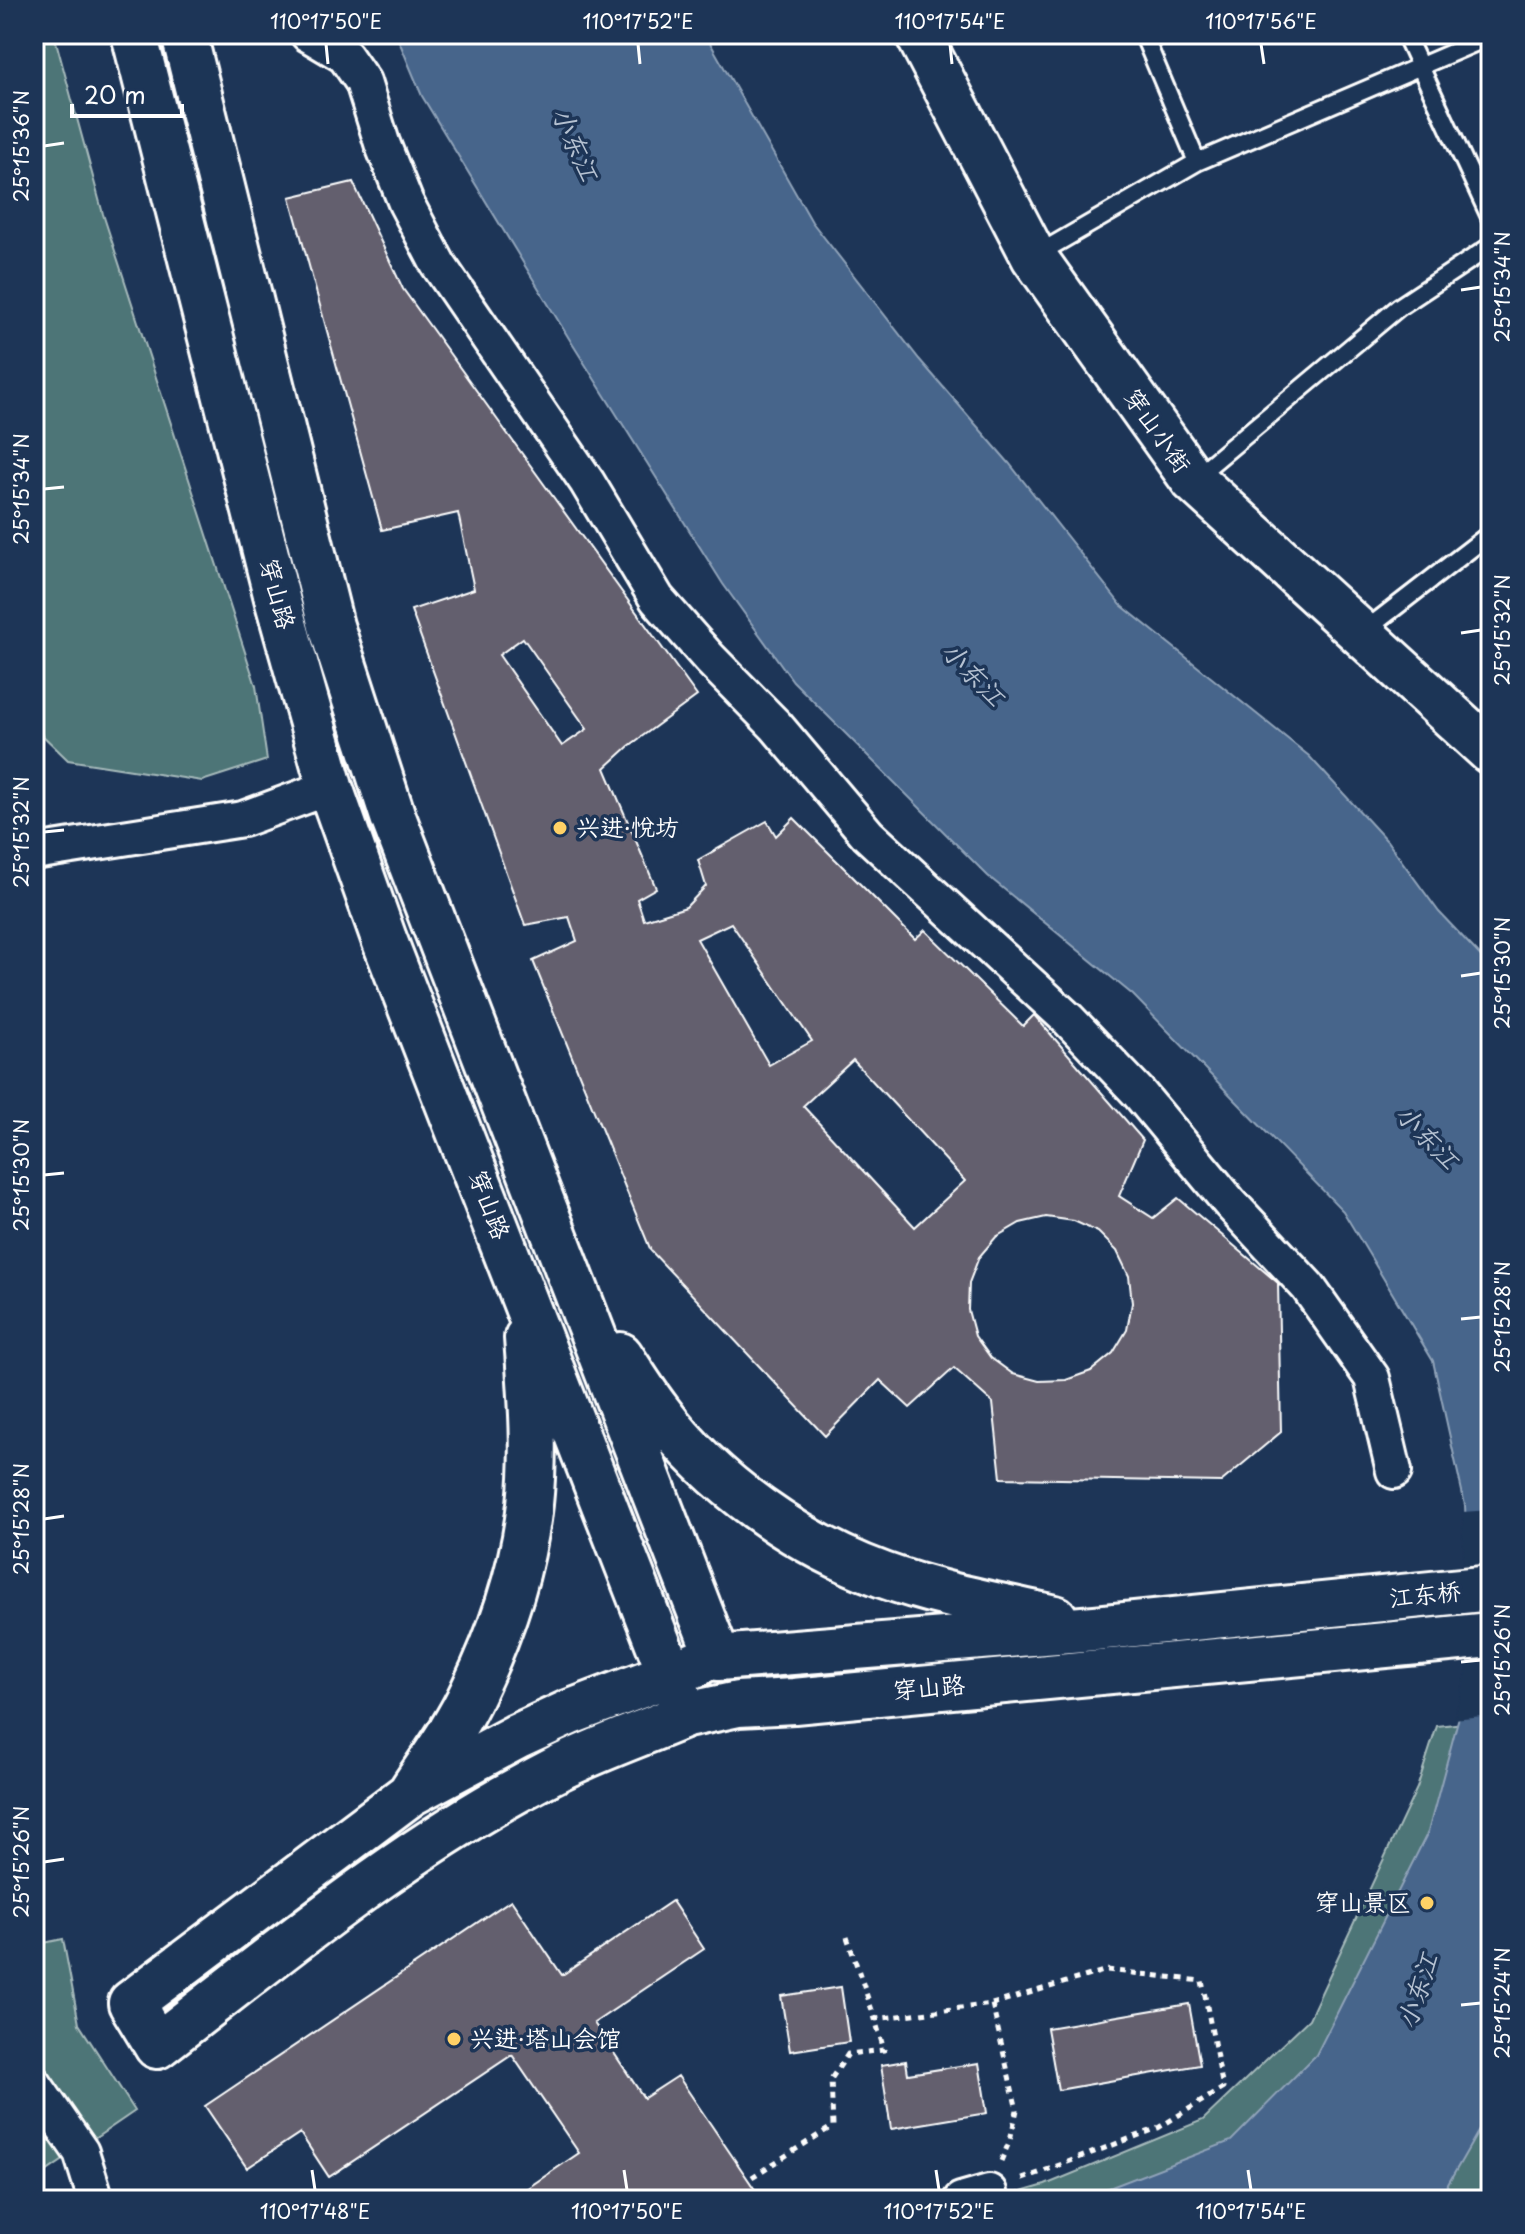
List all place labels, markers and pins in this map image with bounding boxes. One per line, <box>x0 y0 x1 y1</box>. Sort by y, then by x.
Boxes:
place label: 兴进·悦坊 <box>576 808 679 844</box>
marker: 兴进·悦坊 <box>551 819 569 837</box>
place label: 穿山景区 <box>1315 1883 1411 1919</box>
marker: 穿山景区 <box>1418 1894 1436 1912</box>
place label: 兴进·塔山会馆 <box>470 2019 621 2055</box>
marker: 兴进·塔山会馆 <box>445 2030 463 2048</box>

